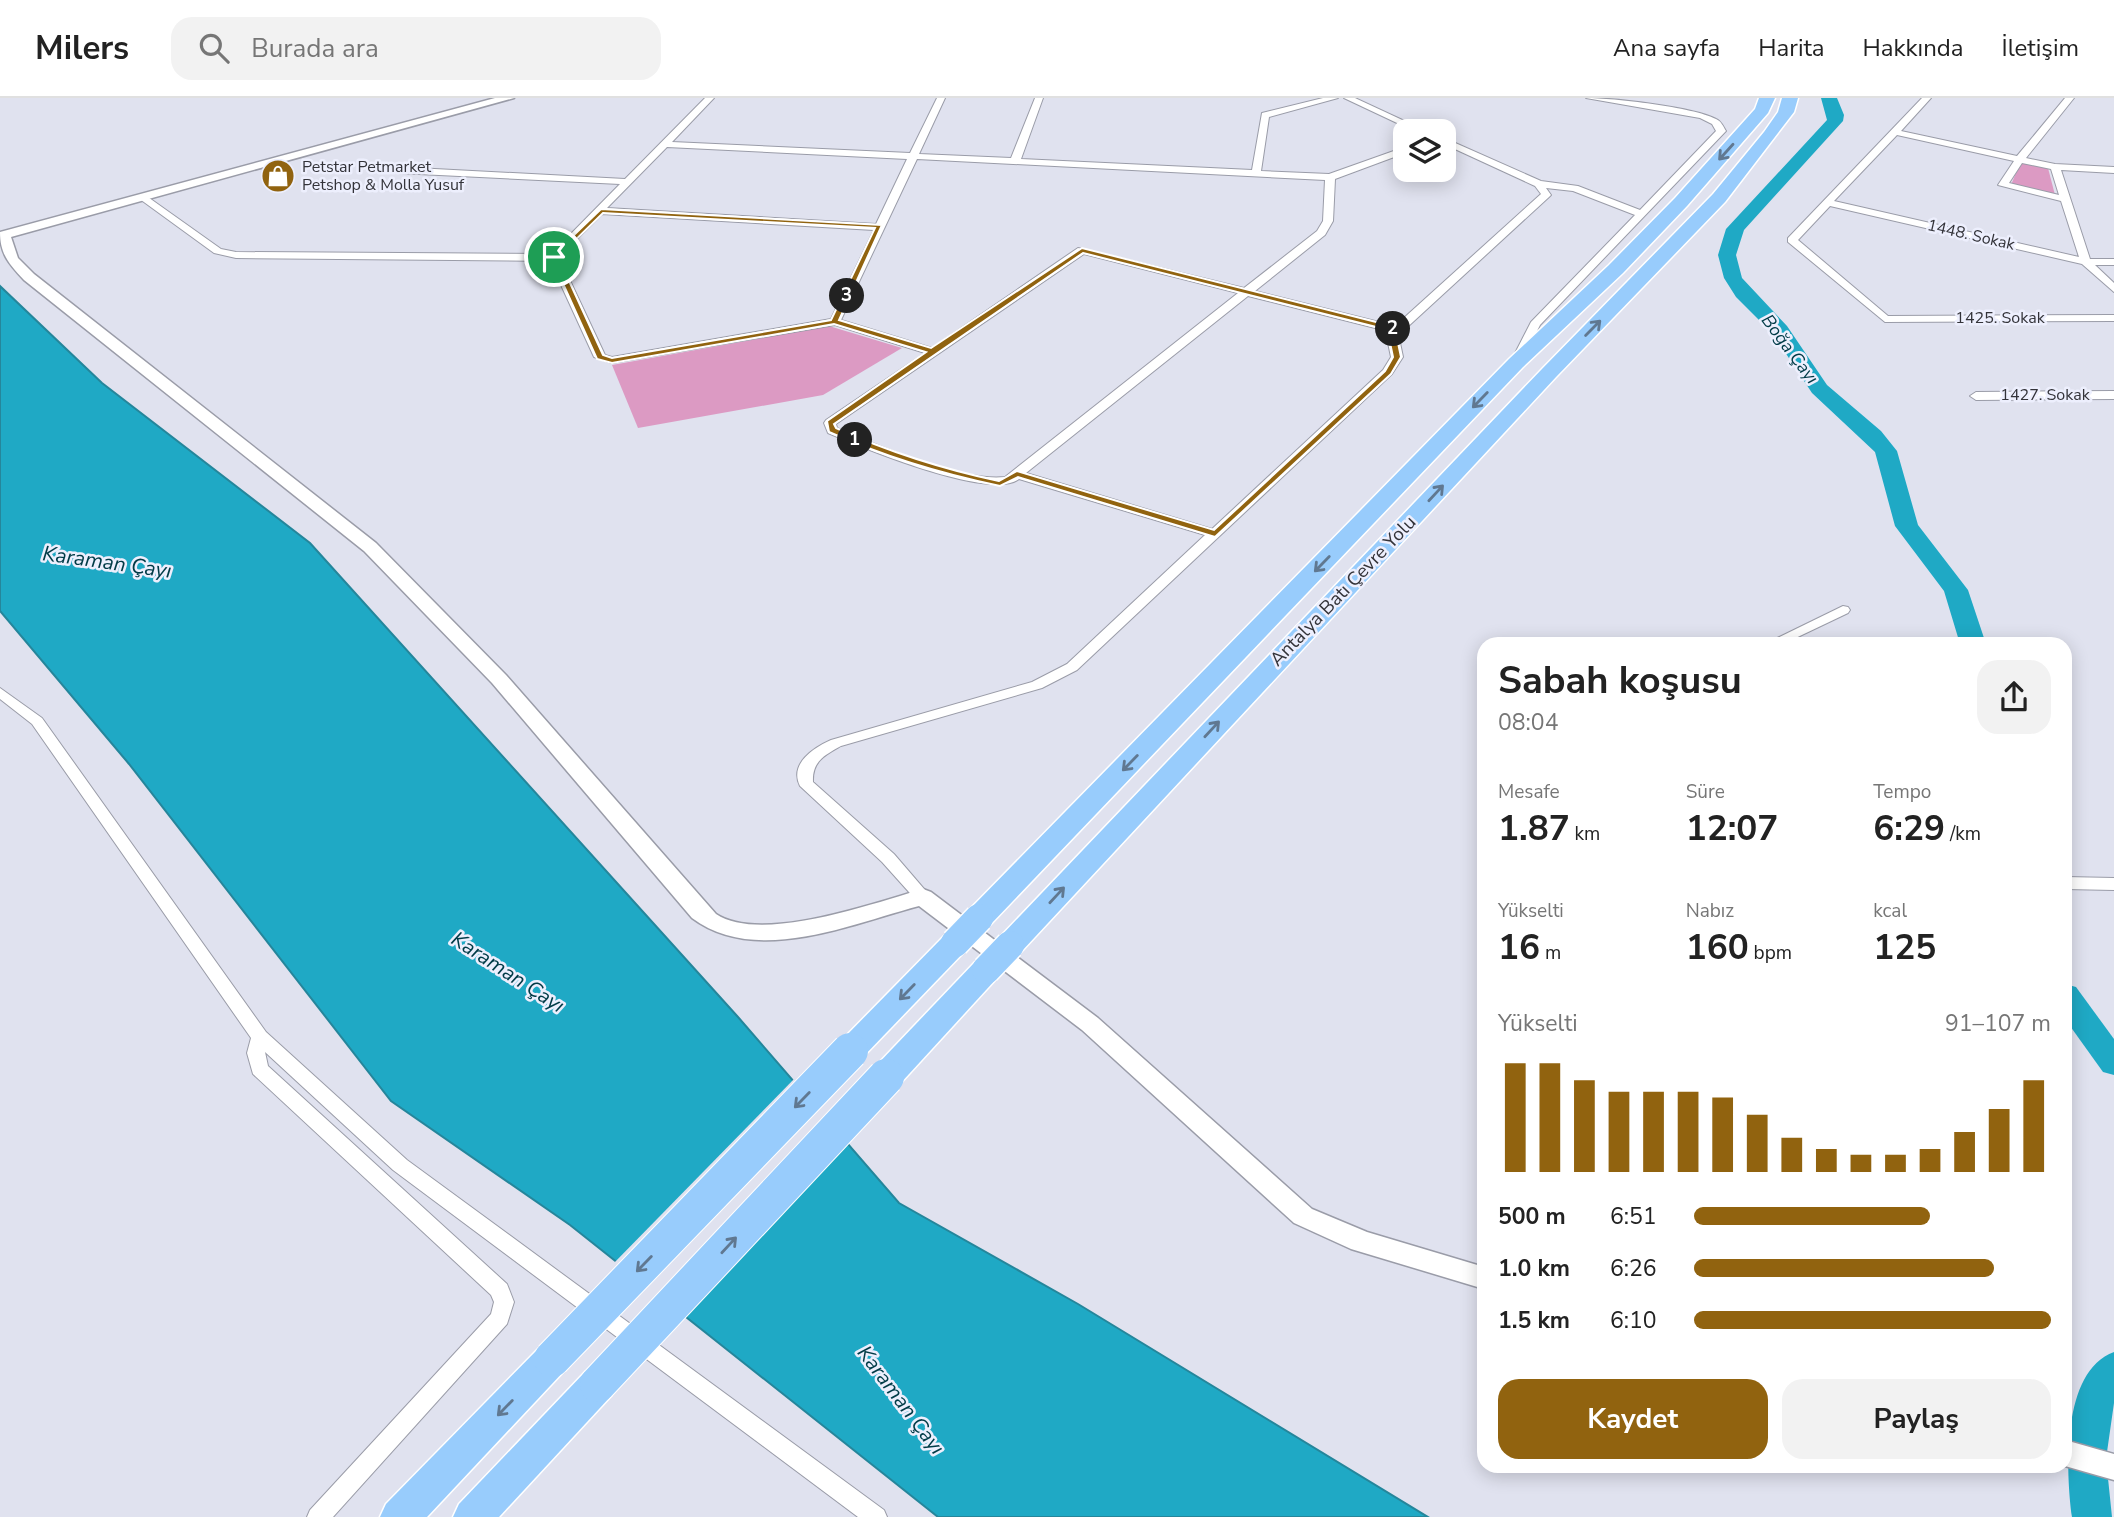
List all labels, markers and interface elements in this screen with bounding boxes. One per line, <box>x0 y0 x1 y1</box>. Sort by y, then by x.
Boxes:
search box <box>171 17 661 80</box>
text: Milers <box>35 26 129 71</box>
icon: search <box>195 29 233 67</box>
text: Burada ara <box>251 31 379 66</box>
text: Ana sayfa <box>1613 32 1720 64</box>
text: Harita <box>1758 32 1825 64</box>
text: Hakkında <box>1863 32 1963 64</box>
text: İletişim <box>2001 32 2079 64</box>
map controls <box>1393 119 1456 182</box>
button: layers <box>1393 119 1456 182</box>
one-way arrow <box>1718 143 1735 160</box>
place label: Petstar Petmarket Petshop & Molla Yusuf <box>302 156 465 196</box>
shop icon: Petstar Petmarket Petshop & Molla Yusuf <box>259 157 297 195</box>
street label: 1448. Sokak <box>1925 214 2018 256</box>
pin <box>524 227 584 287</box>
icon: arrive <box>535 238 573 276</box>
pin: 3 <box>830 278 864 314</box>
text: 3 <box>841 282 852 308</box>
street label: 1425. Sokak <box>1955 307 2046 329</box>
water label: Boğa Çayı <box>1756 309 1824 389</box>
pin: 2 <box>1376 312 1410 346</box>
text: 2 <box>1387 315 1398 341</box>
one-way arrow <box>1585 320 1602 337</box>
street label: 1427. Sokak <box>2000 384 2091 406</box>
one-way arrow <box>1471 391 1488 408</box>
pin: 1 <box>838 422 872 458</box>
text: 1 <box>849 426 860 452</box>
one-way arrow <box>1428 485 1445 502</box>
street label: Antalya Batı Çevre Yolu <box>1264 510 1422 672</box>
water label: Karaman Çayı <box>41 539 173 585</box>
one-way arrow <box>1313 555 1330 572</box>
text: Sabah koşusu <box>1498 655 1742 706</box>
button: share <box>1977 660 2051 734</box>
text: 08:04 <box>1498 707 1558 738</box>
one-way arrow <box>1204 720 1220 738</box>
one-way arrow <box>1122 754 1139 771</box>
text: Mesafe <box>1498 779 1560 805</box>
text: Süre <box>1686 779 1725 805</box>
text: Tempo <box>1873 779 1931 805</box>
text: 1.87 <box>1498 805 1570 852</box>
text: 12:07 <box>1686 805 1778 852</box>
text: 6:29 <box>1873 805 1945 852</box>
text: km <box>1570 821 1600 847</box>
text: /km <box>1945 821 1981 847</box>
one-way arrow <box>1049 886 1065 904</box>
text: Yükselti <box>1498 898 1564 924</box>
text: Nabız <box>1686 898 1734 924</box>
text: kcal <box>1873 898 1907 924</box>
text: 16 <box>1498 924 1540 971</box>
text: 160 <box>1686 924 1749 971</box>
text: 125 <box>1873 924 1936 971</box>
water label: Karaman Çayı <box>446 925 570 1019</box>
text: m <box>1540 940 1561 966</box>
text: bpm <box>1749 940 1792 966</box>
one-way arrow <box>899 983 916 1000</box>
text: Yükselti <box>1498 1008 1578 1039</box>
text: 91–107 m <box>1945 1008 2051 1039</box>
one-way arrow <box>794 1091 811 1108</box>
text: 500 m <box>1498 1201 1566 1232</box>
text: 6:51 <box>1610 1201 1657 1232</box>
one-way arrow <box>720 1237 737 1254</box>
text: 1.0 km <box>1498 1253 1570 1284</box>
text: 6:26 <box>1610 1253 1657 1284</box>
one-way arrow <box>636 1255 653 1272</box>
text: 1.5 km <box>1498 1305 1570 1336</box>
text: 6:10 <box>1610 1305 1657 1336</box>
water label: Karaman Çayı <box>851 1340 951 1460</box>
button: Kaydet <box>1498 1379 1768 1459</box>
button: Paylaş <box>1782 1379 2051 1459</box>
one-way arrow <box>496 1400 513 1417</box>

